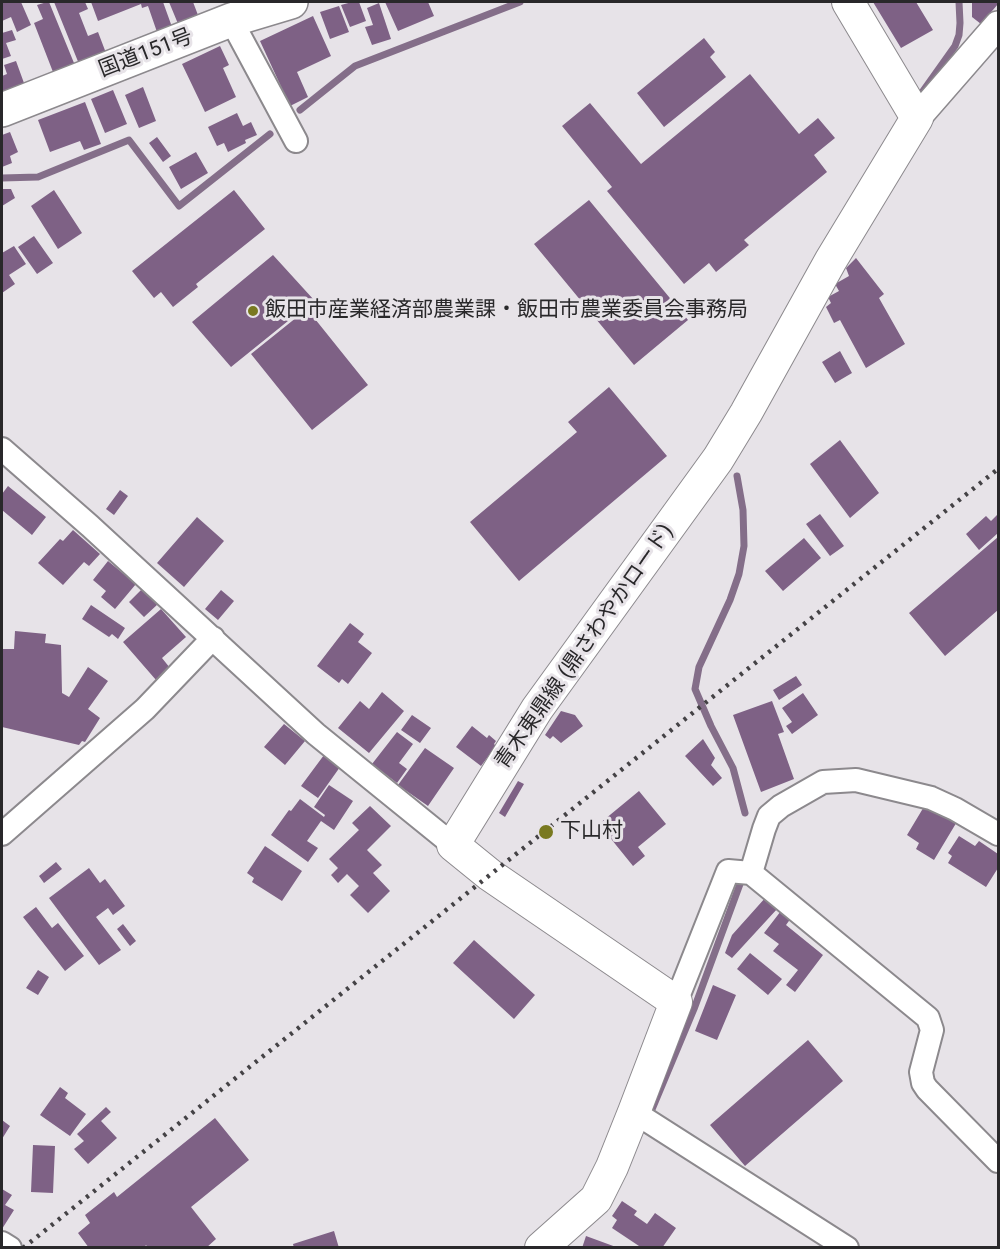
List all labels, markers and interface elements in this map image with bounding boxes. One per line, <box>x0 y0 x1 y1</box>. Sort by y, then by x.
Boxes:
street label: 国道151号 <box>96 25 196 83</box>
place label: 飯田市産業経済部農業課・飯田市農業委員会事務局 <box>265 298 748 324</box>
marker: 飯田市産業経済部農業課・飯田市農業委員会事務局 <box>246 304 260 318</box>
street label: 青木東鼎線 (鼎さわやかロード) <box>491 520 679 774</box>
place label: 下山村 <box>560 819 623 845</box>
marker: 下山村 <box>537 823 555 841</box>

